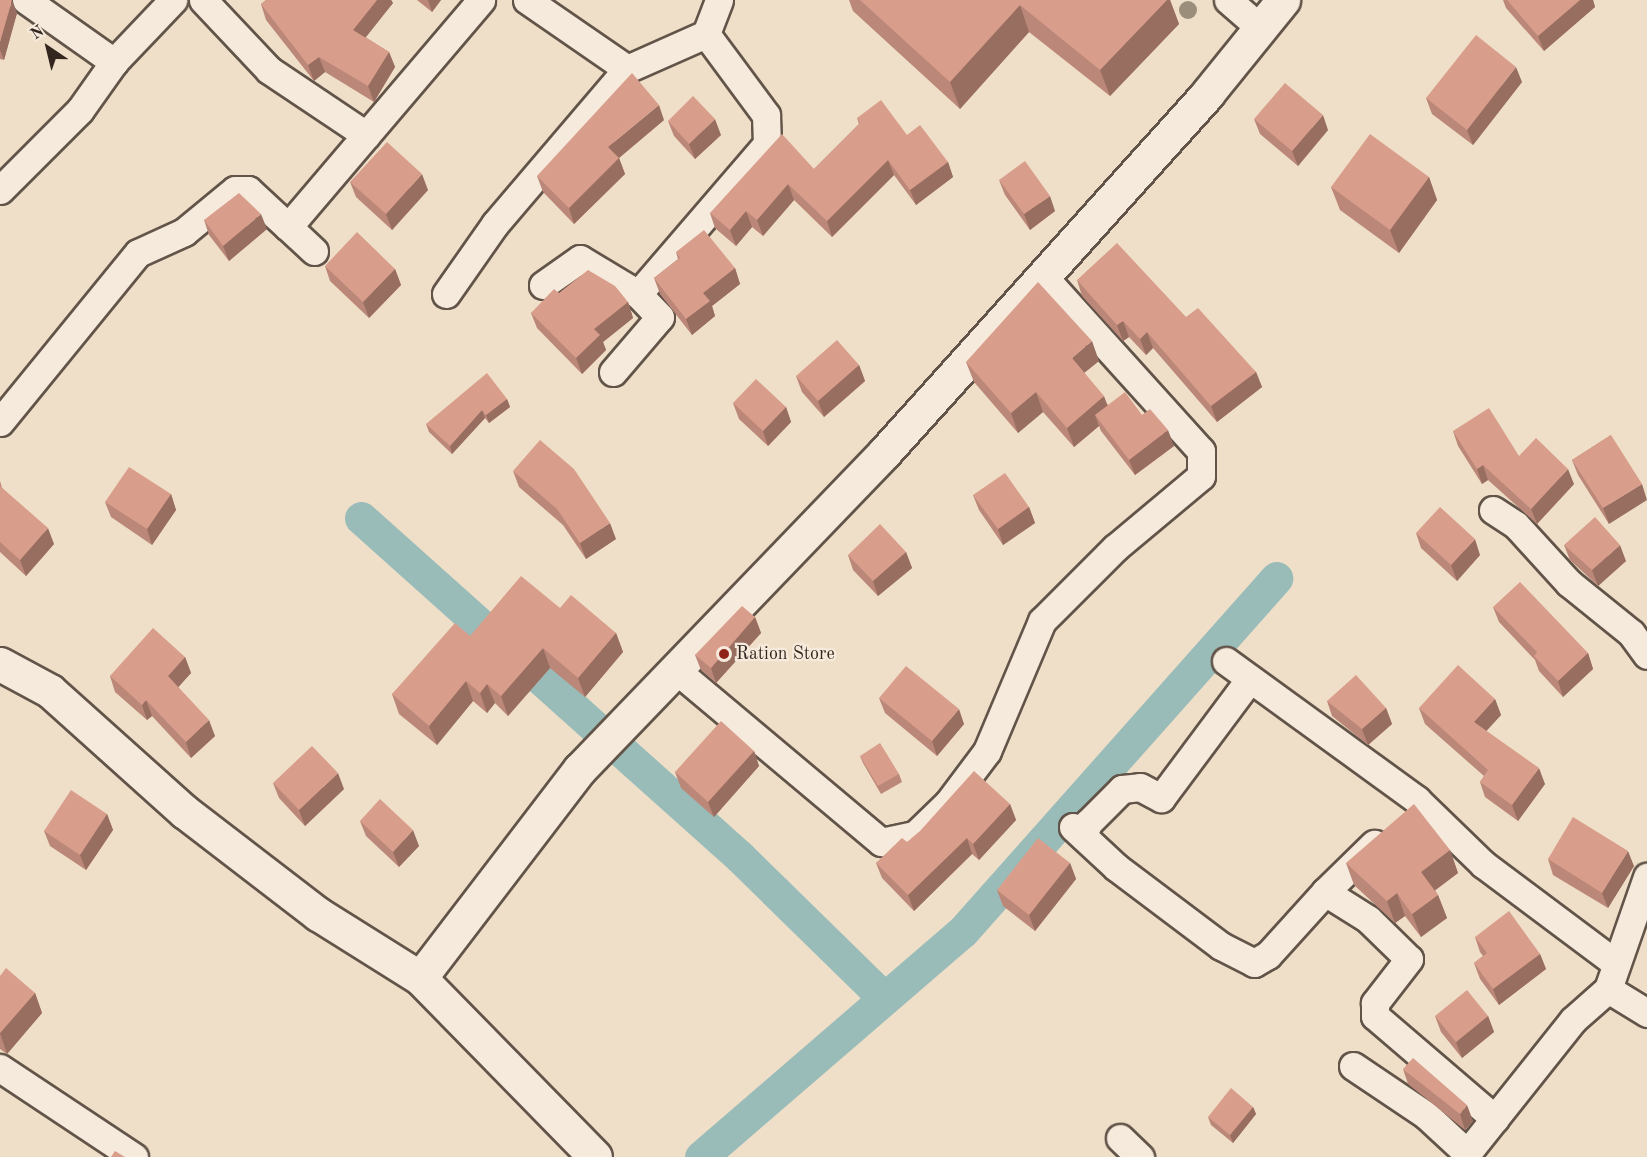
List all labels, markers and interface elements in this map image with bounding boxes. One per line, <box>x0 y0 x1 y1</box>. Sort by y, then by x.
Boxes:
north arrow <box>18 18 78 78</box>
text: N <box>28 23 47 43</box>
place label: Ration Store <box>736 643 835 665</box>
marker: Ration Store <box>717 647 731 661</box>

